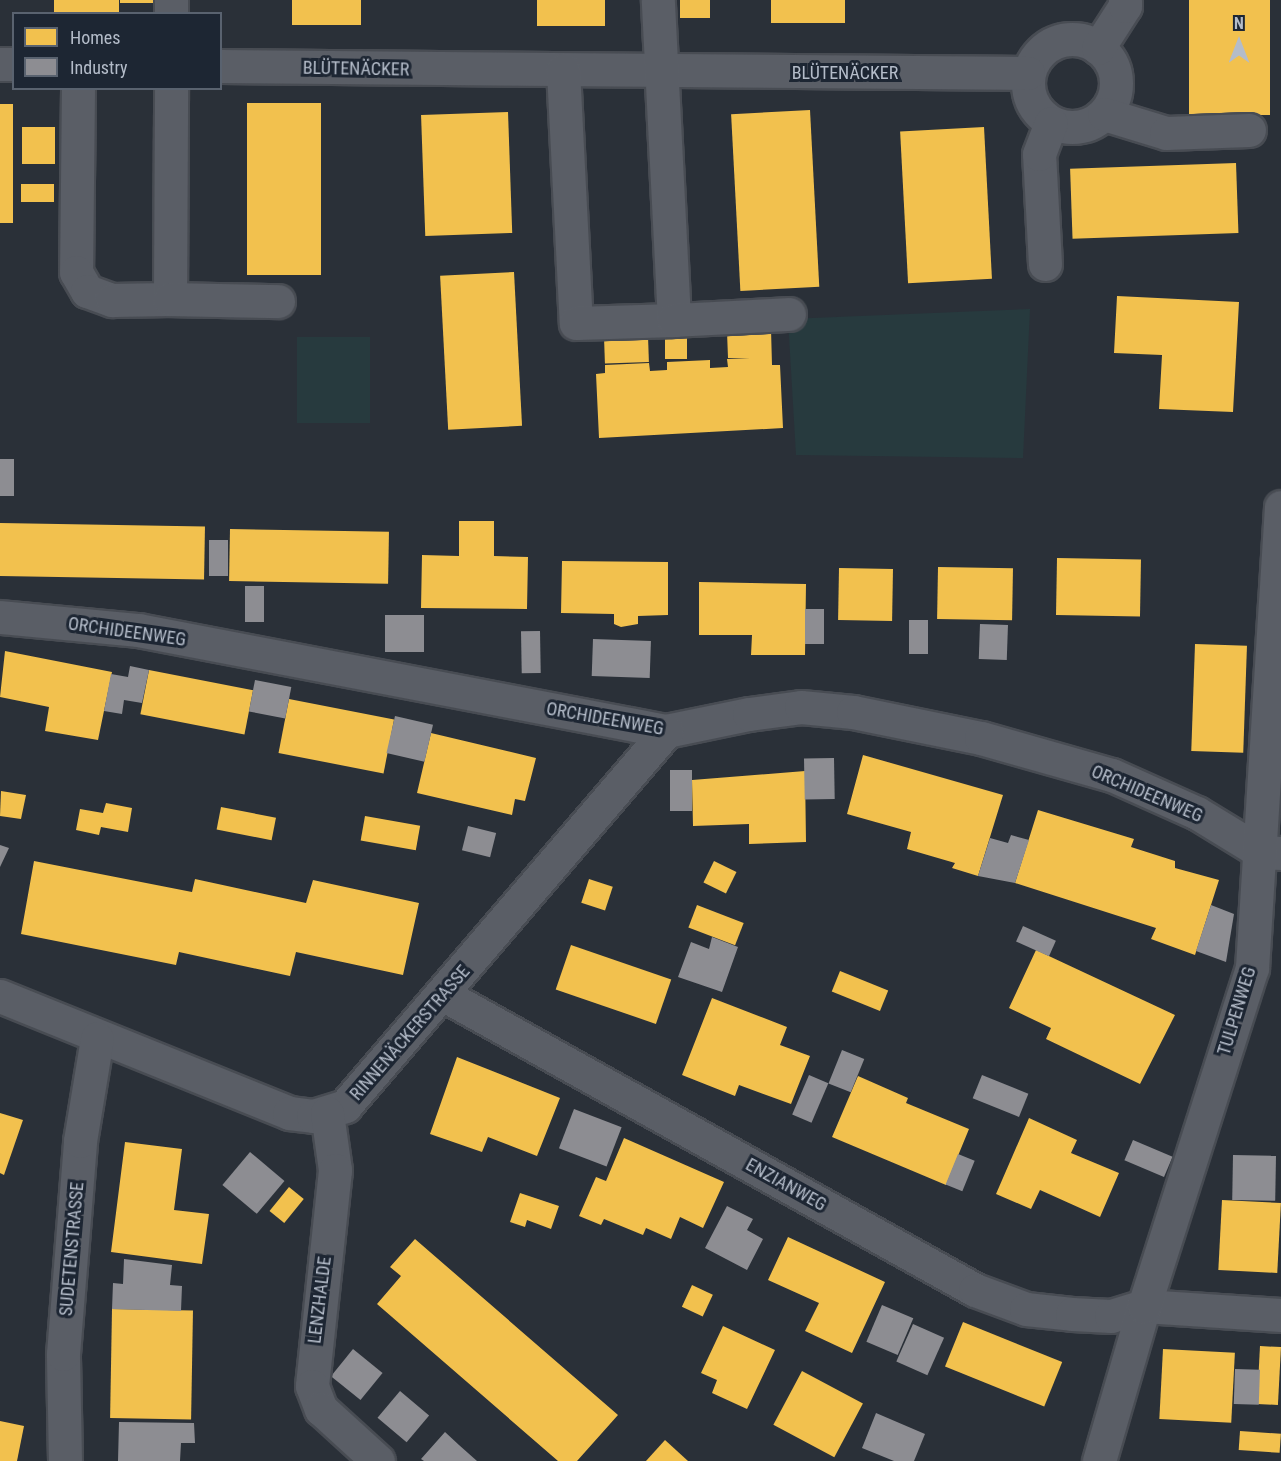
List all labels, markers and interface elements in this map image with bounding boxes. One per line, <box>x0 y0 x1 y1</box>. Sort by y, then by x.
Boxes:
legend <box>12 12 222 90</box>
north arrow <box>1209 12 1269 72</box>
text: N <box>1234 14 1244 33</box>
text: Homes <box>70 27 120 48</box>
text: Industry <box>70 57 128 78</box>
street label: BLÜTENÄCKER <box>303 57 409 81</box>
street label: BLÜTENÄCKER <box>792 62 898 84</box>
street label: ORCHIDEENWEG <box>67 613 187 651</box>
street label: ORCHIDEENWEG <box>545 698 665 740</box>
street label: ORCHIDEENWEG <box>1088 761 1206 827</box>
street label: RINNENÄCKERSTRASSE <box>346 961 474 1105</box>
street label: TULPENWEG <box>1213 964 1261 1058</box>
street label: ENZIANWEG <box>742 1154 830 1216</box>
street label: SUDETENSTRASSE <box>55 1181 89 1317</box>
street label: LENZHALDE <box>304 1255 336 1345</box>

